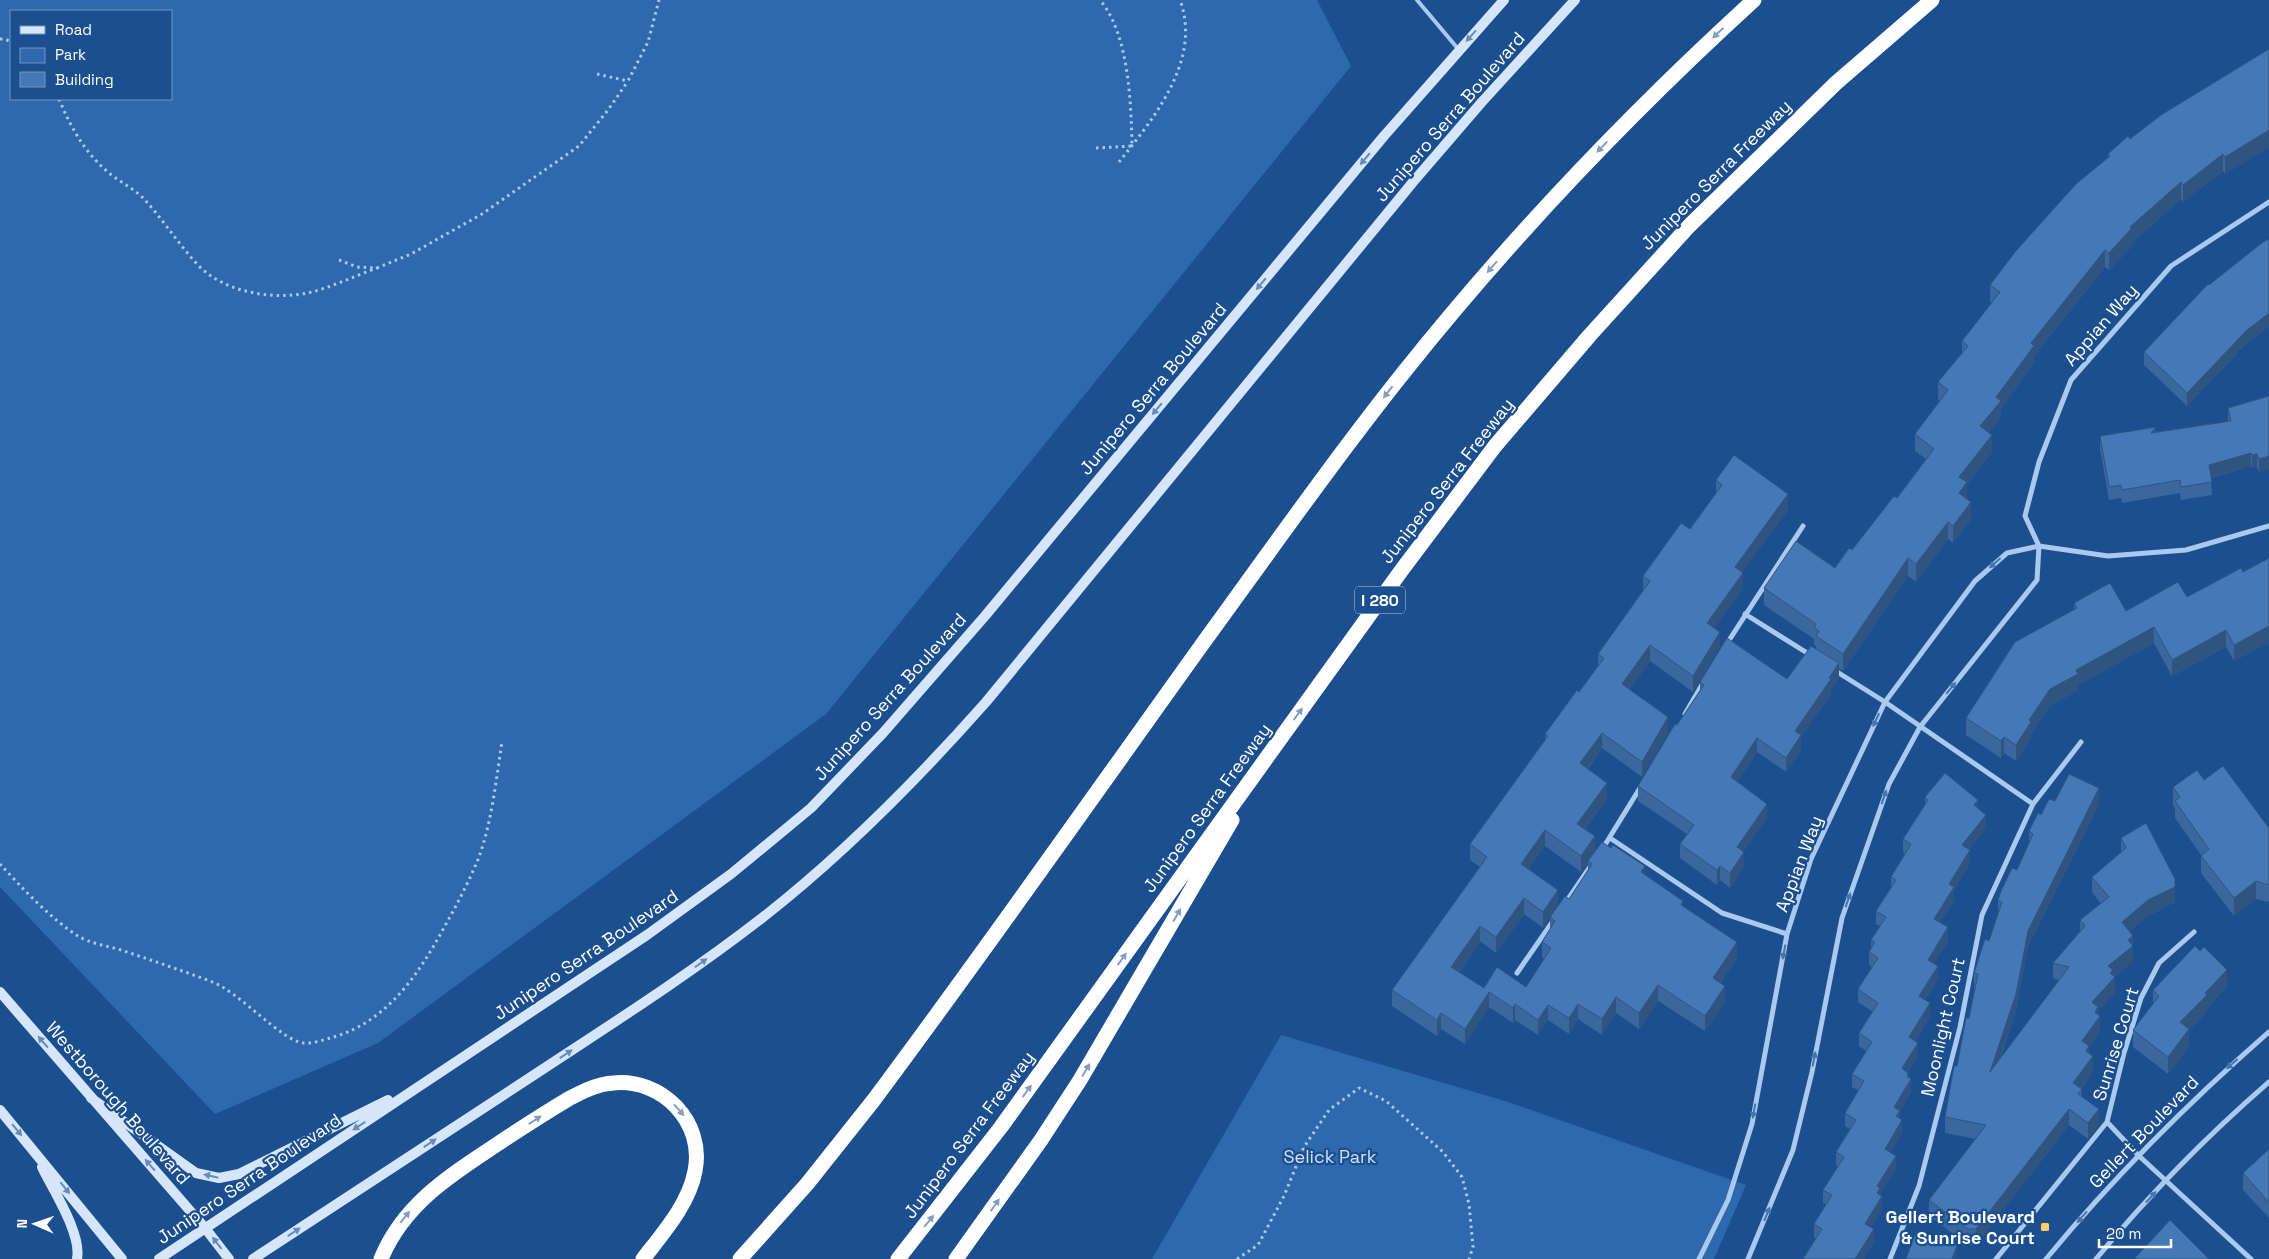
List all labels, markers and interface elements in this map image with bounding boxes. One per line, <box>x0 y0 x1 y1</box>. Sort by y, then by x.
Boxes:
legend <box>10 10 172 100</box>
text: Road <box>55 20 92 39</box>
street label: Junipero Serra Boulevard <box>1370 27 1530 206</box>
one-way arrow <box>1712 27 1724 39</box>
one-way arrow <box>1465 30 1477 42</box>
text: Park <box>55 45 86 64</box>
text: Building <box>55 70 114 89</box>
street label: Junipero Serra Freeway <box>1635 94 1796 255</box>
one-way arrow <box>1596 141 1608 153</box>
one-way arrow <box>1359 152 1370 165</box>
one-way arrow <box>1487 260 1498 273</box>
one-way arrow <box>1255 277 1266 290</box>
street label: Appian Way <box>2059 279 2143 371</box>
street label: Junipero Serra Boulevard <box>1074 298 1231 479</box>
one-way arrow <box>1383 385 1394 398</box>
street label: Junipero Serra Freeway <box>1375 393 1518 568</box>
one-way arrow <box>1152 402 1163 415</box>
one-way arrow <box>1988 558 2001 569</box>
road number: I 280 <box>1355 586 1405 614</box>
street label: Junipero Serra Boulevard <box>808 608 971 785</box>
one-way arrow <box>1945 682 1956 695</box>
one-way arrow <box>1293 707 1303 721</box>
one-way arrow <box>1872 713 1880 727</box>
street label: Junipero Serra Freeway <box>1137 719 1276 897</box>
one-way arrow <box>1881 790 1888 805</box>
street label: Appian Way <box>1770 812 1827 915</box>
street label: Junipero Serra Boulevard <box>489 884 682 1025</box>
one-way arrow <box>1845 893 1852 908</box>
one-way arrow <box>1173 908 1181 923</box>
one-way arrow <box>1779 944 1787 960</box>
one-way arrow <box>1117 953 1127 966</box>
street label: Moonlight Court <box>1915 955 1970 1099</box>
one-way arrow <box>694 958 707 968</box>
street label: Sunrise Court <box>2087 984 2144 1104</box>
street label: Westborough Boulevard <box>41 1016 196 1189</box>
one-way arrow <box>38 1036 49 1048</box>
street label: Junipero Serra Freeway <box>898 1046 1039 1223</box>
one-way arrow <box>559 1049 572 1059</box>
one-way arrow <box>1810 1051 1818 1067</box>
one-way arrow <box>2226 1058 2239 1069</box>
one-way arrow <box>1081 1064 1090 1077</box>
street label: Gellert Boulevard <box>2084 1070 2203 1193</box>
one-way arrow <box>1022 1085 1032 1098</box>
one-way arrow <box>673 1104 685 1116</box>
one-way arrow <box>1750 1104 1758 1120</box>
street label: Junipero Serra Boulevard <box>152 1108 345 1249</box>
one-way arrow <box>528 1115 541 1124</box>
one-way arrow <box>353 1121 366 1130</box>
one-way arrow <box>11 1124 22 1137</box>
one-way arrow <box>423 1138 437 1148</box>
park label: Selick Park <box>1283 1145 1377 1168</box>
one-way arrow <box>144 1158 155 1171</box>
one-way arrow <box>203 1172 218 1180</box>
one-way arrow <box>59 1182 70 1195</box>
one-way arrow <box>2145 1191 2157 1203</box>
one-way arrow <box>990 1198 1000 1212</box>
north arrow <box>10 1199 60 1249</box>
place label: Gellert Boulevard & Sunrise Court <box>1886 1205 2035 1249</box>
one-way arrow <box>1763 1206 1771 1221</box>
one-way arrow <box>400 1211 411 1224</box>
one-way arrow <box>2076 1211 2088 1223</box>
one-way arrow <box>923 1215 934 1228</box>
scale bar <box>2099 1216 2172 1248</box>
text: N <box>13 1219 31 1229</box>
marker: Gellert Boulevard & Sunrise Court <box>2039 1221 2051 1233</box>
text: 20 m <box>2106 1224 2141 1243</box>
one-way arrow <box>287 1227 301 1237</box>
one-way arrow <box>211 1237 222 1250</box>

